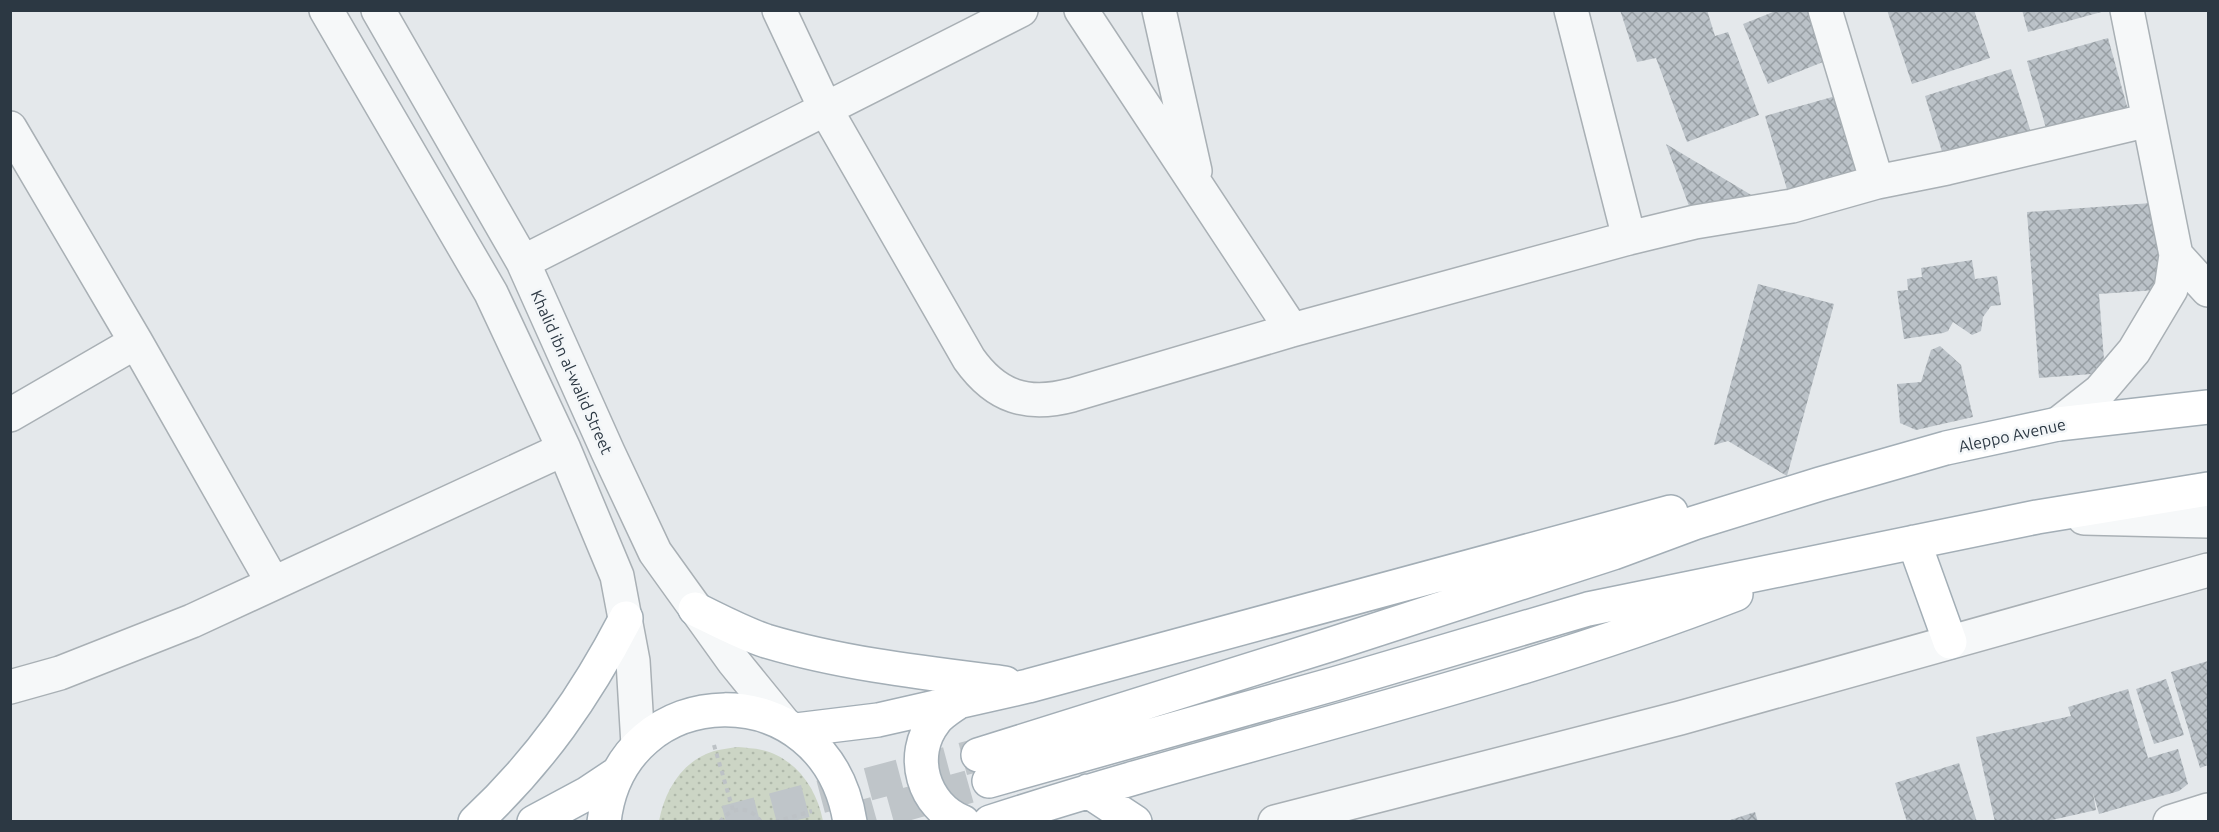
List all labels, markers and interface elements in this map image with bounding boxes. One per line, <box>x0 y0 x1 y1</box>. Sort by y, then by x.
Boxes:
street label: Khalid ibn al-walid Street <box>528 287 617 457</box>
street label: Aleppo Avenue <box>1957 415 2067 455</box>

